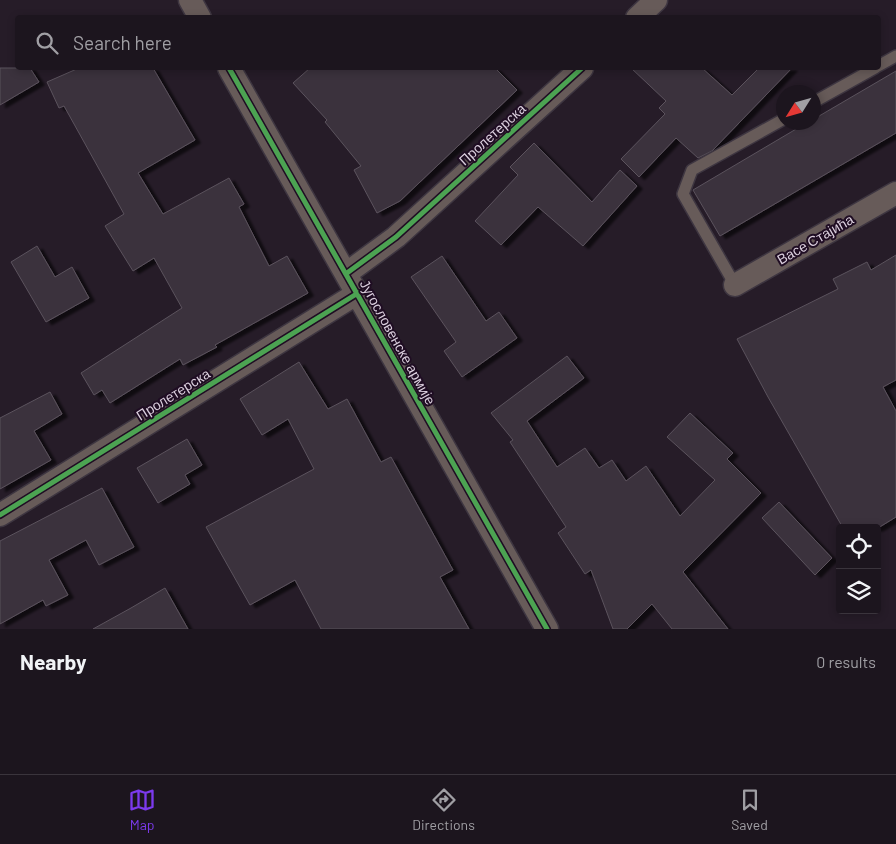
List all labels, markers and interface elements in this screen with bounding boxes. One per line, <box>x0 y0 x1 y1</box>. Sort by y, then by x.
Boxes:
search box <box>15 15 881 70</box>
icon: search <box>33 29 61 57</box>
text: Search here <box>73 31 172 54</box>
north arrow <box>776 85 821 130</box>
street label: Пролетерска <box>455 99 529 168</box>
street label: Васе Стајића <box>774 210 856 268</box>
street label: Југословенске армије <box>357 277 440 408</box>
street label: Пролетерска <box>133 364 213 423</box>
map controls <box>836 524 881 614</box>
button: locate <box>836 524 881 569</box>
button: layers <box>836 569 881 614</box>
text: Nearby <box>20 649 86 674</box>
text: 0 results <box>816 652 876 671</box>
tab: Map <box>128 786 156 833</box>
tab: Directions <box>412 786 475 833</box>
tab: Saved <box>731 786 768 833</box>

